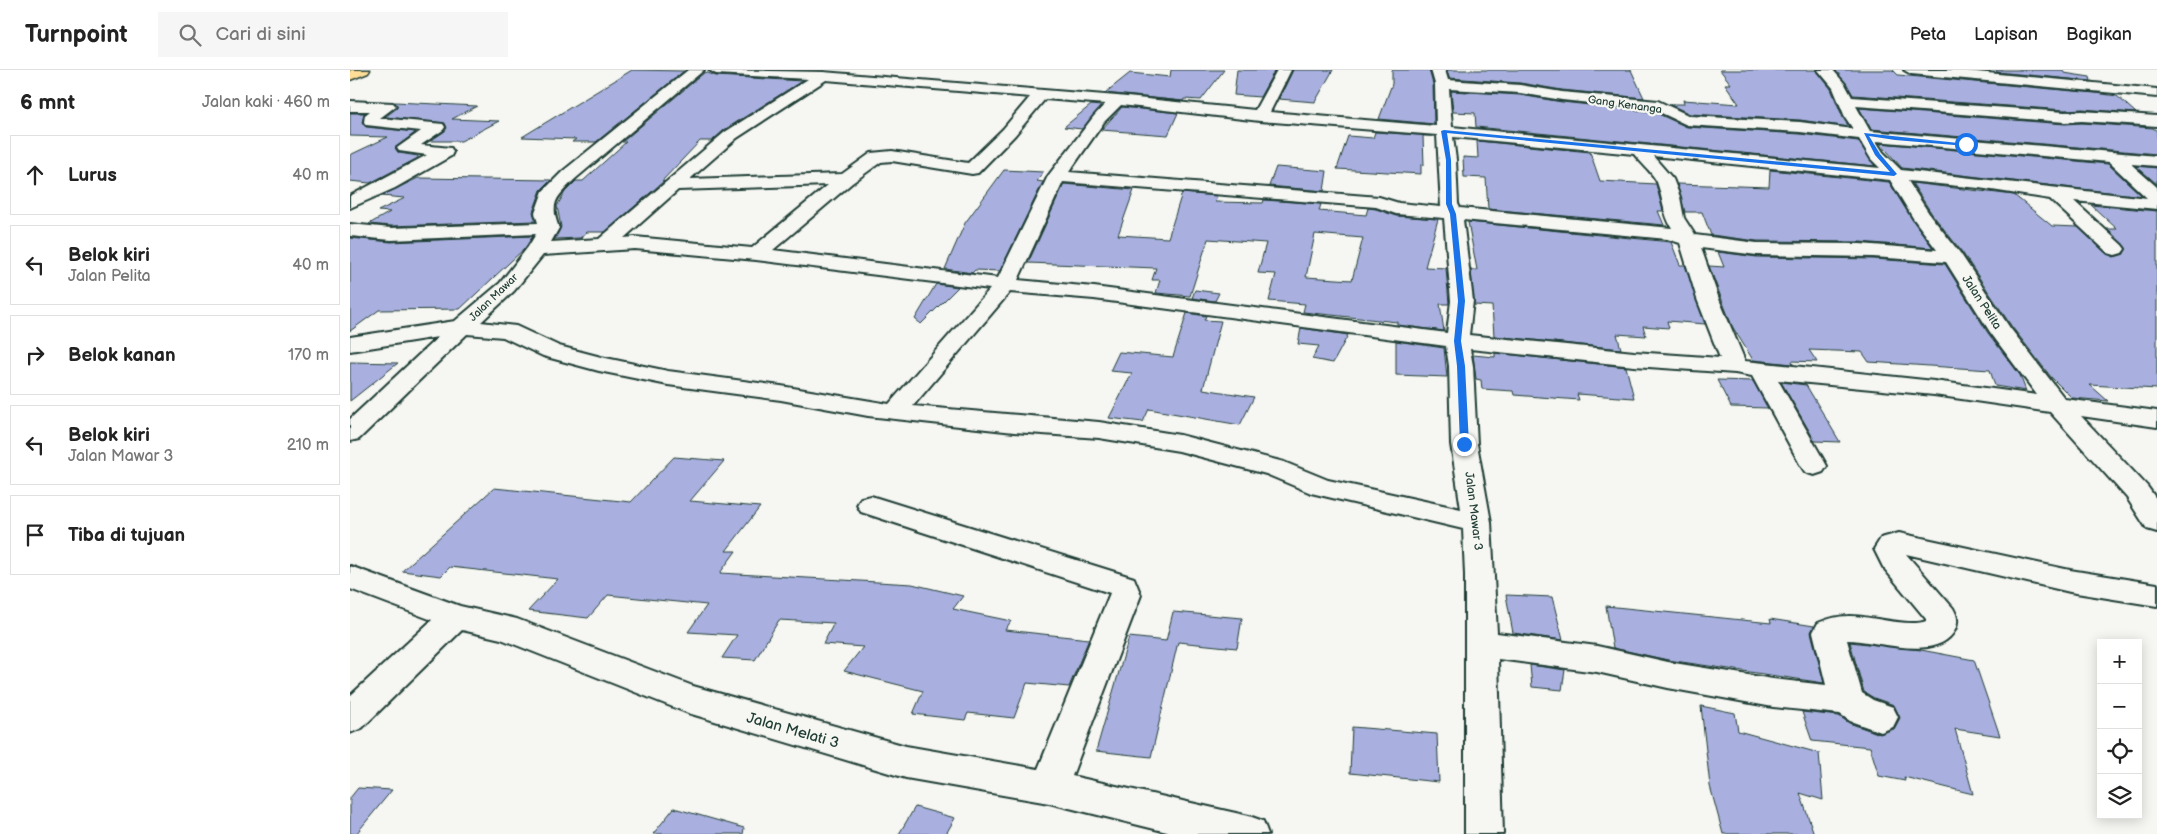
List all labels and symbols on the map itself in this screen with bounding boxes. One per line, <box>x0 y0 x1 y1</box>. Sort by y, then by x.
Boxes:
street label: Gang Kenanga <box>1587 93 1663 116</box>
route start <box>1955 133 1978 156</box>
street label: Jalan Mawar <box>466 270 521 324</box>
street label: Jalan Pelita <box>1958 272 2005 333</box>
route end <box>1453 433 1476 456</box>
street label: Jalan Mawar 3 <box>1461 471 1486 551</box>
street label: Jalan Melati 3 <box>744 708 841 753</box>

